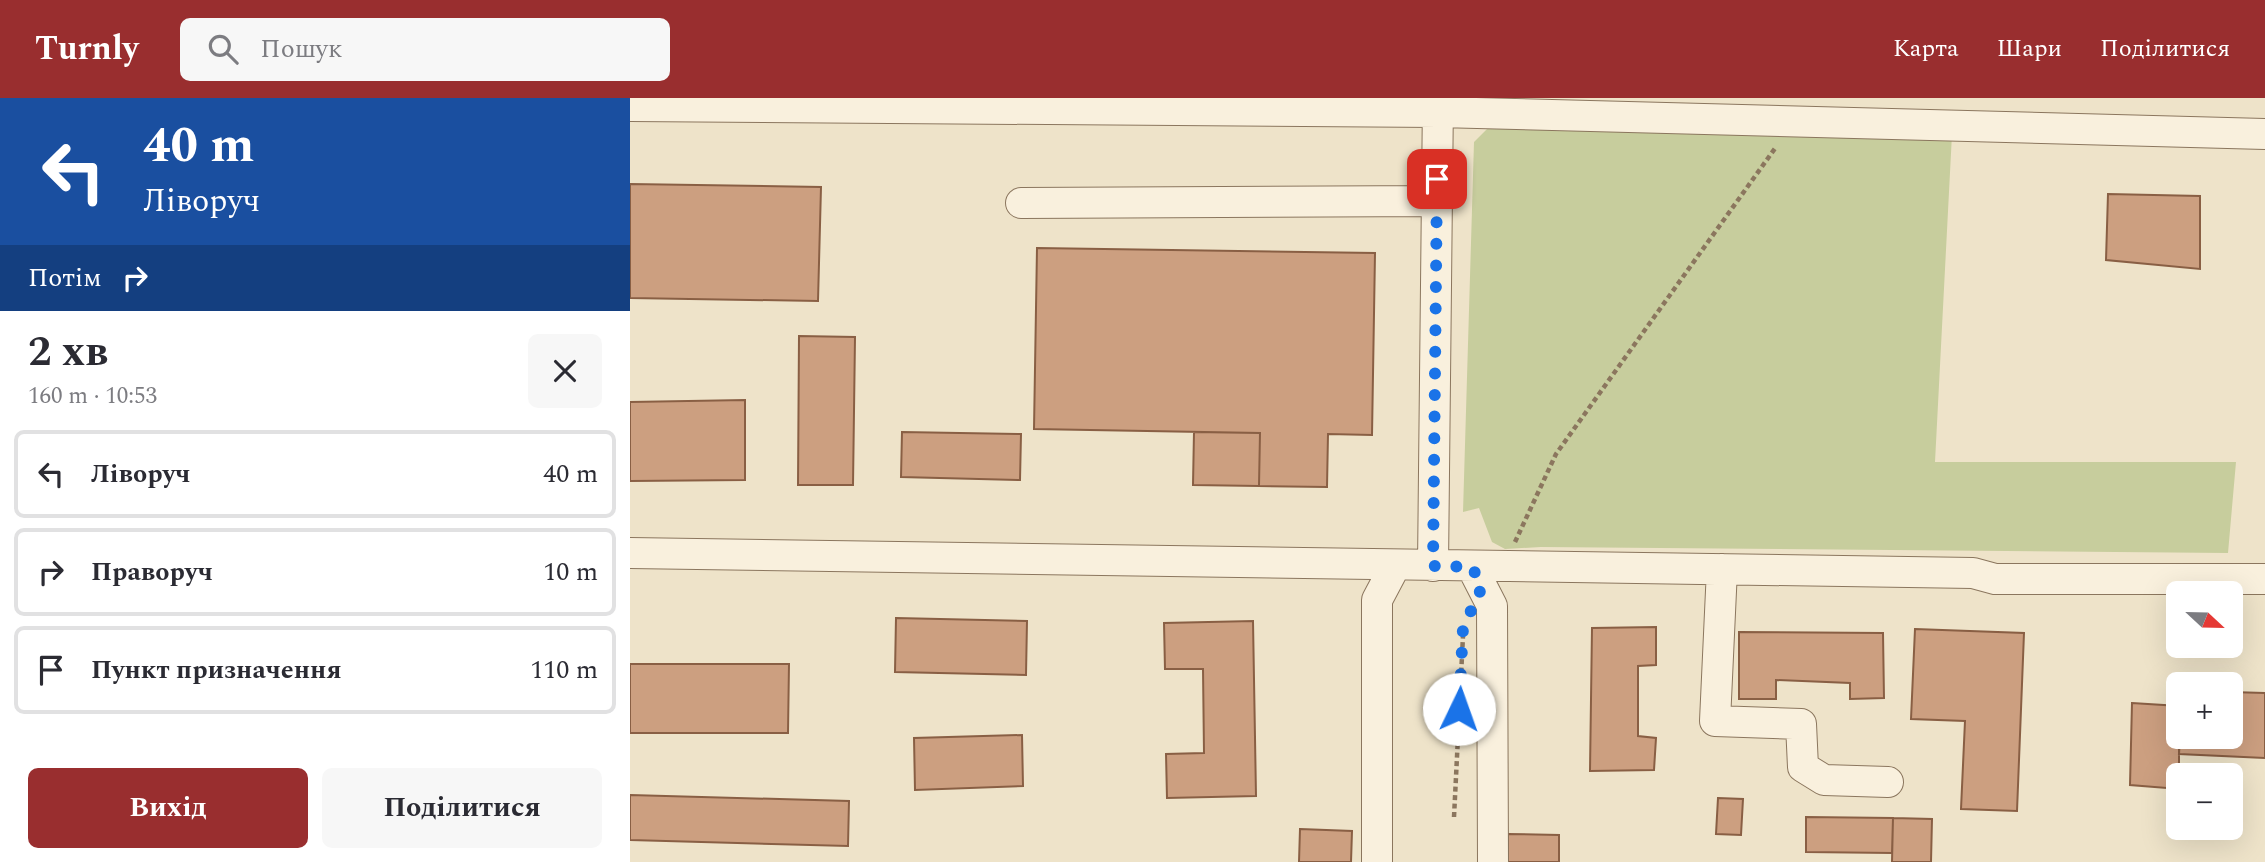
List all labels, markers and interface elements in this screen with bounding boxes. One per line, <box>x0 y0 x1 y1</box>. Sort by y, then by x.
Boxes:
search box <box>180 18 670 81</box>
text: Turnly <box>35 24 138 74</box>
text: Пошук <box>260 29 343 69</box>
icon: search <box>204 30 242 68</box>
text: Карта <box>1893 31 1959 67</box>
text: Шари <box>1997 31 2062 67</box>
text: Поділитися <box>2100 31 2230 67</box>
text: 40 m <box>143 109 254 184</box>
icon: left <box>28 126 119 217</box>
pin <box>1407 149 1467 209</box>
icon: arrive <box>1418 160 1456 198</box>
text: Ліворуч <box>143 177 260 226</box>
text: Потім <box>28 258 102 298</box>
icon: right <box>116 259 154 297</box>
text: 2 хв <box>28 321 108 384</box>
button: close <box>528 334 602 408</box>
text: 160 m · 10:53 <box>28 379 157 414</box>
text: Ліворуч <box>91 454 190 494</box>
text: 40 m <box>543 454 598 494</box>
icon: left <box>32 455 70 493</box>
text: Праворуч <box>91 552 213 592</box>
text: 10 m <box>543 552 598 592</box>
icon: right <box>32 553 70 591</box>
north arrow <box>2166 581 2244 658</box>
map controls <box>2166 581 2243 840</box>
text: Пункт призначення <box>91 650 342 690</box>
text: 110 m <box>530 650 598 690</box>
icon: arrive <box>32 651 70 689</box>
position arrow <box>1422 672 1496 746</box>
button: + <box>2166 672 2243 749</box>
button: − <box>2166 763 2243 840</box>
button: Вихід <box>28 768 308 848</box>
button: Поділитися <box>322 768 602 848</box>

